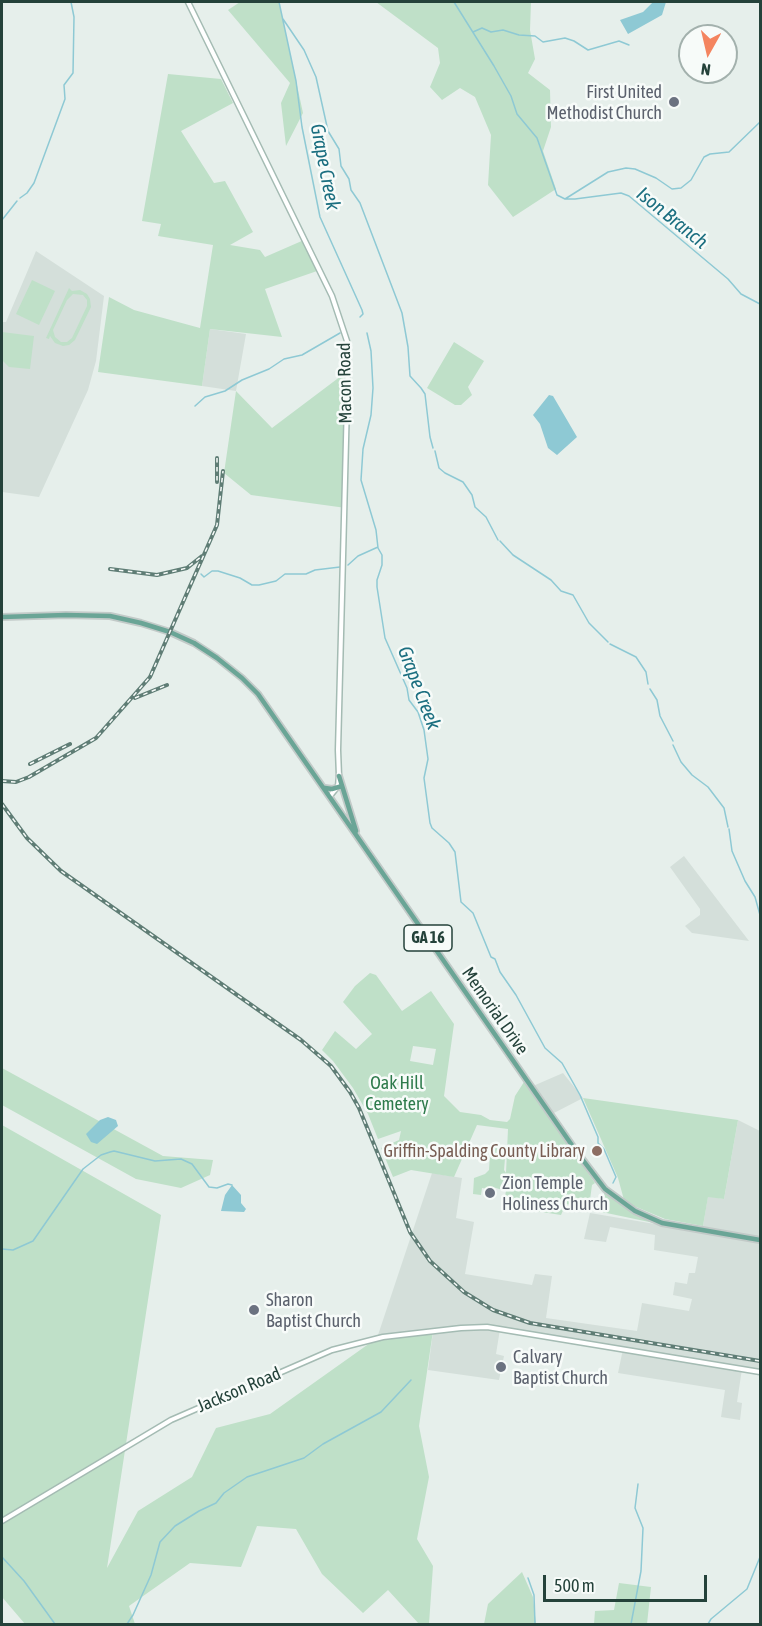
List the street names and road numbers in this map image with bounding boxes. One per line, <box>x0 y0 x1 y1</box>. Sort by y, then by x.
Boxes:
street label: Macon Road <box>333 342 357 424</box>
road number: GA 16 <box>404 925 452 951</box>
street label: Memorial Drive <box>457 963 533 1059</box>
street label: Jackson Road <box>194 1363 284 1417</box>

